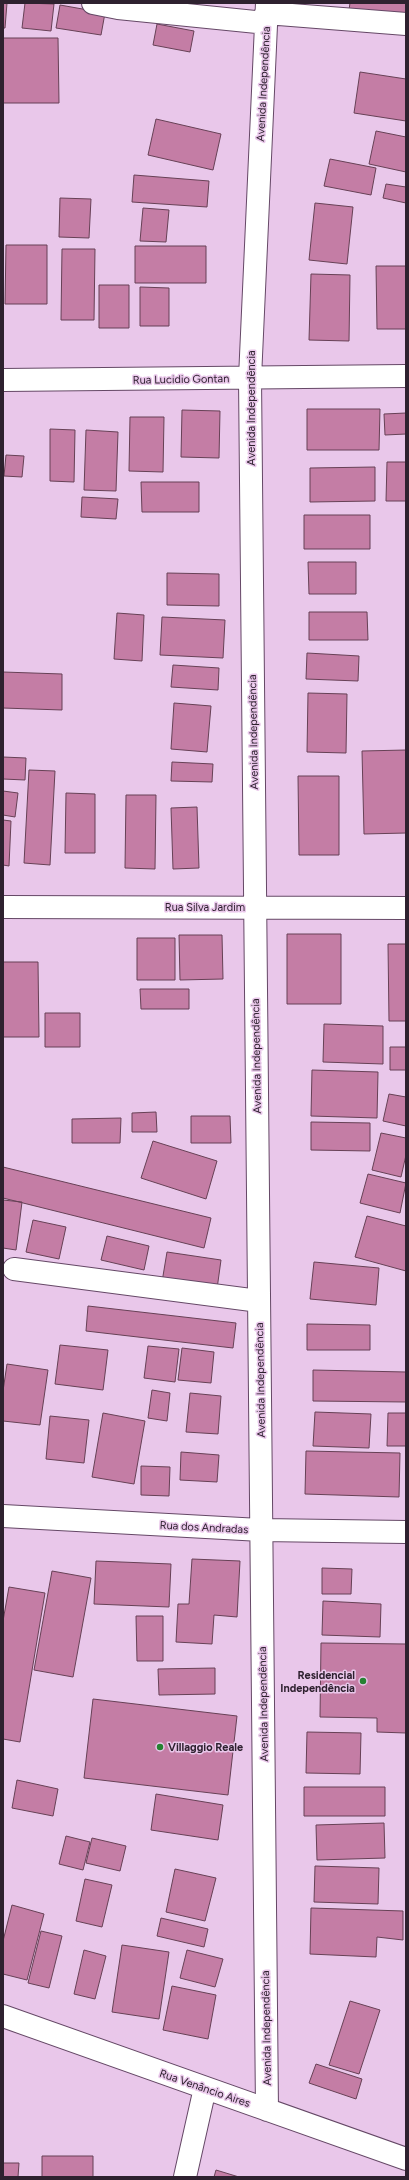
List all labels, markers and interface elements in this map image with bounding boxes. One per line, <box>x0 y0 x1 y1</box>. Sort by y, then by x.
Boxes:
street label: Avenida Independência <box>254 26 273 142</box>
street label: Avenida Independência <box>245 350 258 466</box>
street label: Rua Lucidio Gontan <box>133 372 229 387</box>
street label: Avenida Independência <box>246 674 261 790</box>
street label: Rua Silva Jardim <box>165 901 245 914</box>
street label: Avenida Independência <box>249 998 264 1114</box>
street label: Avenida Independência <box>253 1322 268 1438</box>
street label: Rua dos Andradas <box>159 1519 249 1536</box>
street label: Avenida Independência <box>256 1646 271 1762</box>
place label: Residencial Independência <box>280 1669 355 1695</box>
marker: Residencial Independência <box>358 1676 368 1686</box>
place label: Villaggio Reale <box>168 1741 243 1754</box>
marker: Villaggio Reale <box>155 1742 165 1752</box>
street label: Avenida Independência <box>259 1970 274 2086</box>
street label: Rua Venâncio Aires <box>158 2067 252 2110</box>

